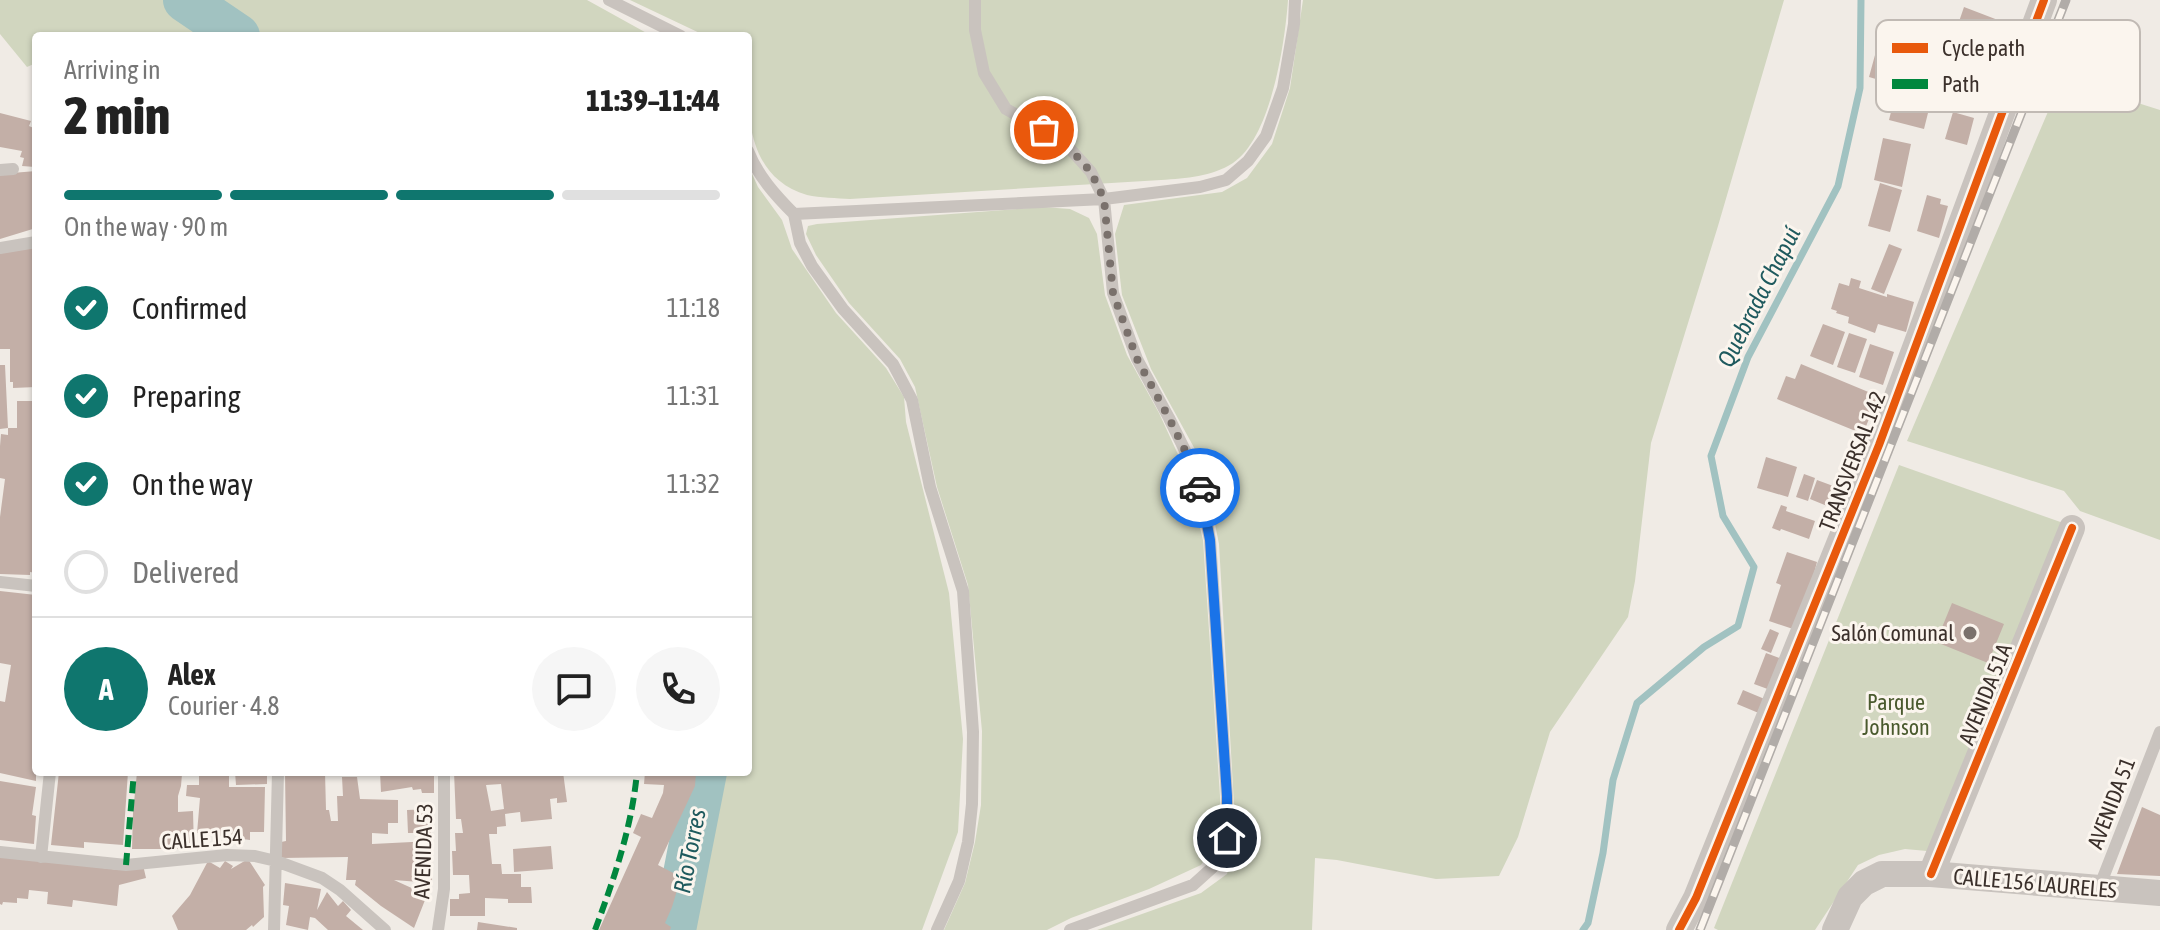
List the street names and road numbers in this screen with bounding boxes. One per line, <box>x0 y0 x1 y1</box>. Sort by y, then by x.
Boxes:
street label: TRANSVERSAL 142 <box>1813 388 1891 534</box>
street label: AVENIDA 51A <box>1953 639 2017 748</box>
street label: AVENIDA 51 <box>2082 754 2140 852</box>
street label: AVENIDA 53 <box>408 803 438 899</box>
street label: CALLE 154 <box>161 823 243 855</box>
street label: CALLE 156 LAURELES <box>1952 863 2118 903</box>

